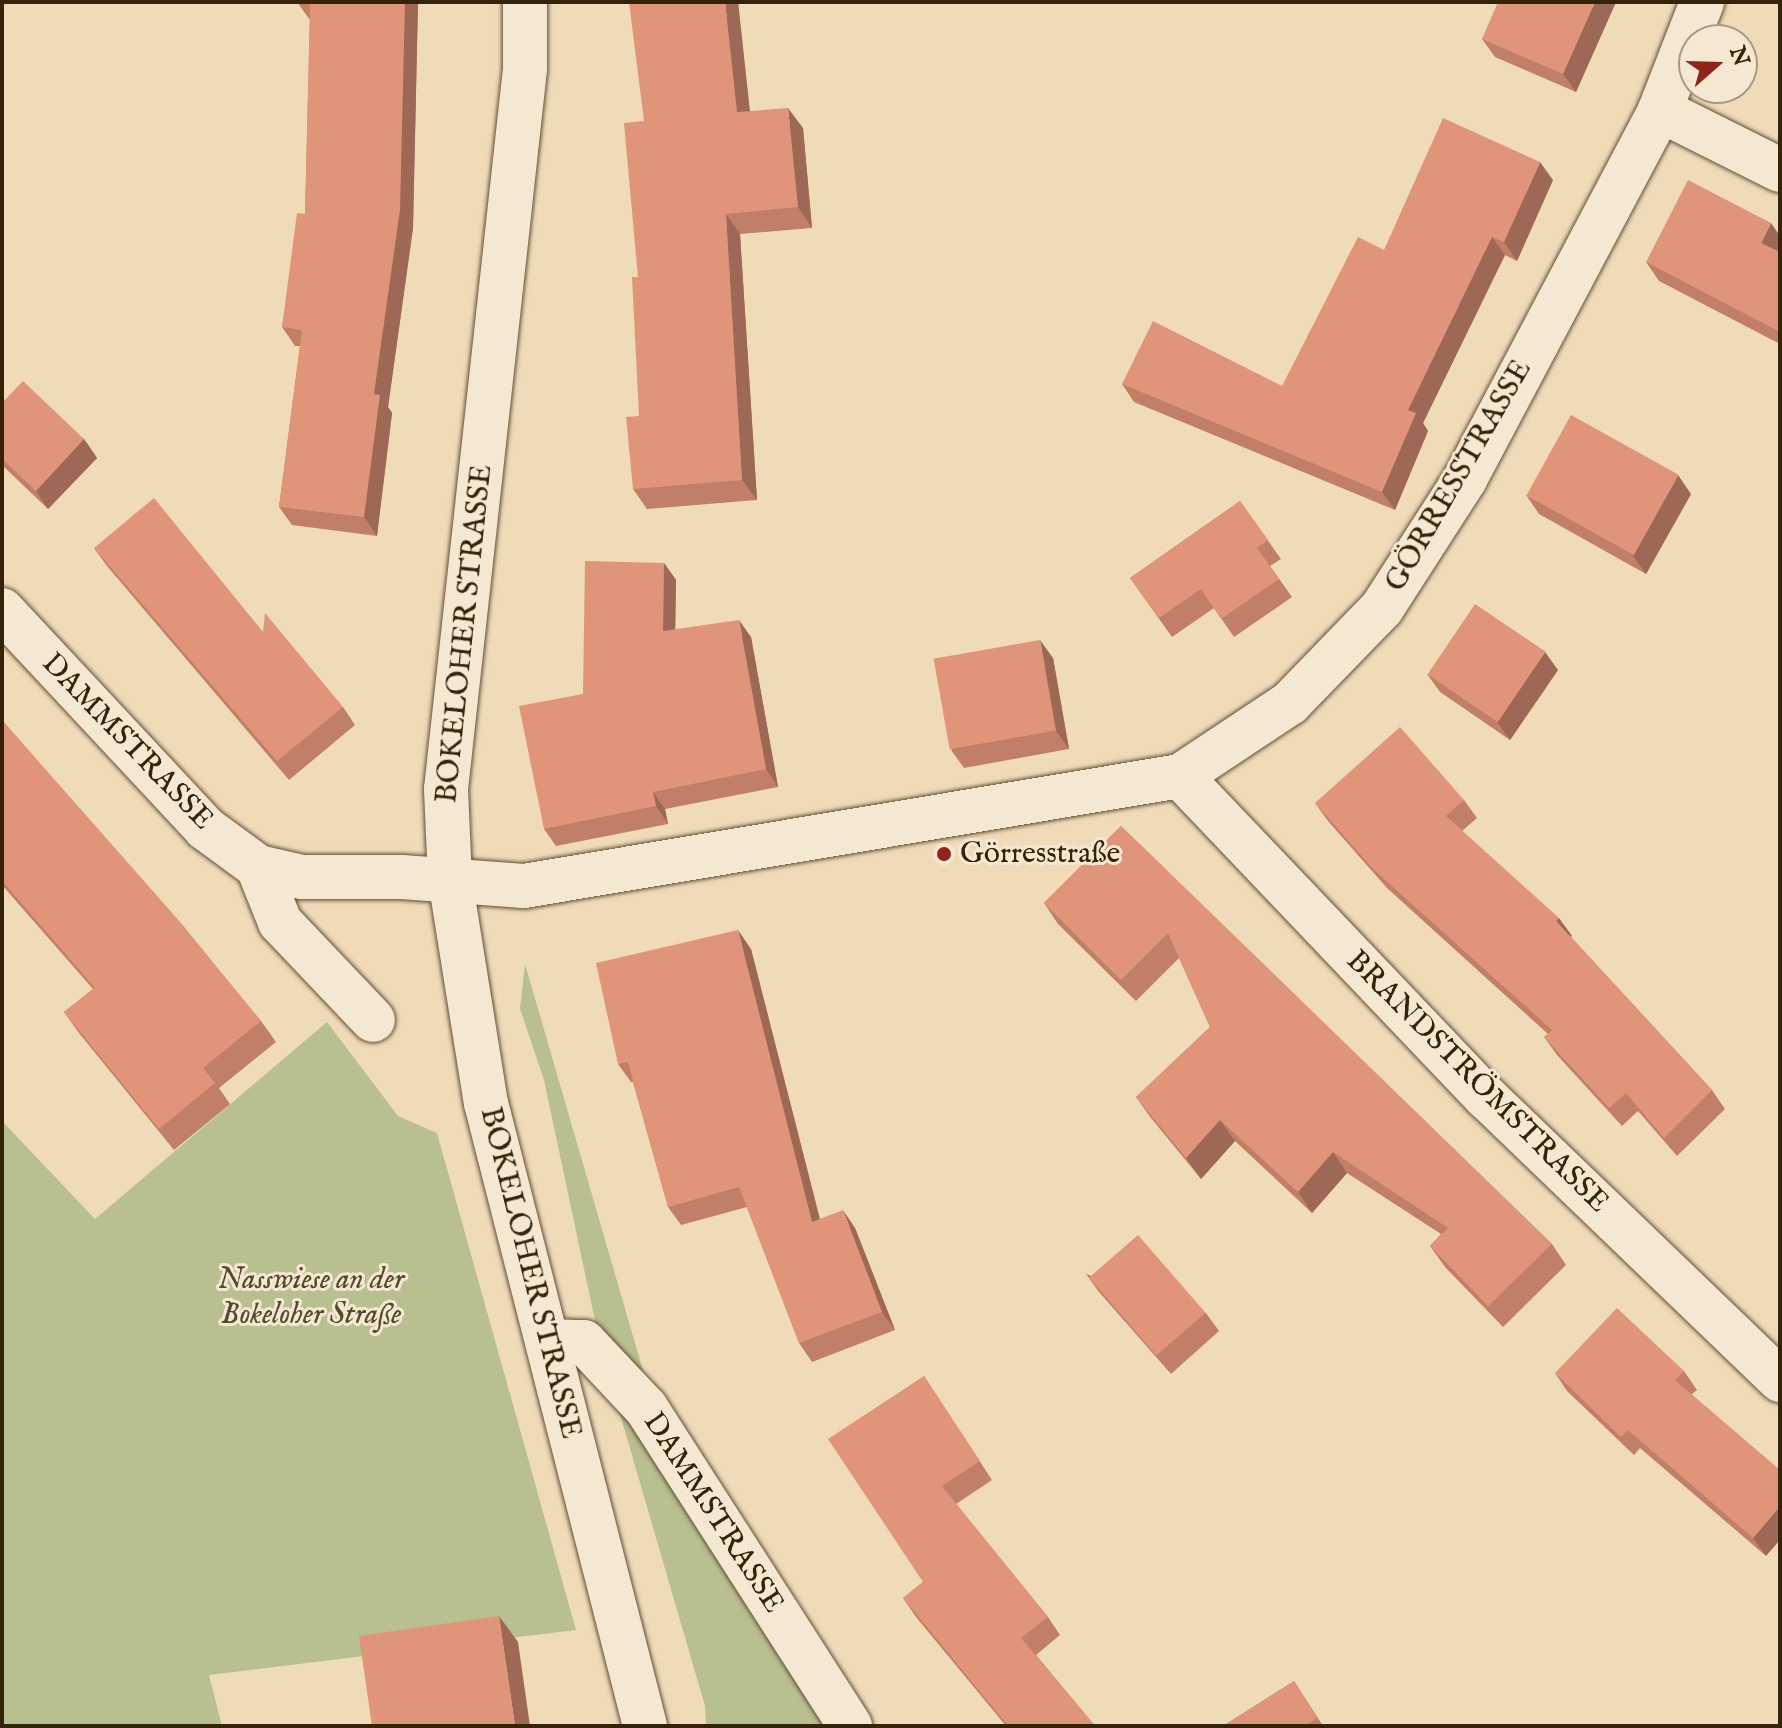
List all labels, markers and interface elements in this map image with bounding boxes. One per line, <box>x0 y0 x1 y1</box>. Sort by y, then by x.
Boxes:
north arrow <box>1678 24 1758 104</box>
text: N <box>1722 43 1755 70</box>
street label: GÖRRESSTRASSE <box>1378 354 1540 598</box>
street label: BOKELOHER STRASSE <box>429 463 501 805</box>
street label: DAMMSTRASSE <box>34 646 220 838</box>
place label: Görresstraße <box>960 836 1120 872</box>
marker: Görresstraße <box>935 845 953 863</box>
street label: BRANDSTRÖMSTRASSE <box>1338 943 1616 1221</box>
street label: BOKELOHER STRASSE <box>471 1104 589 1442</box>
park label: Nasswiese an der Bokeloher Straße <box>218 1262 404 1332</box>
street label: DAMMSTRASSE <box>635 1406 791 1620</box>

